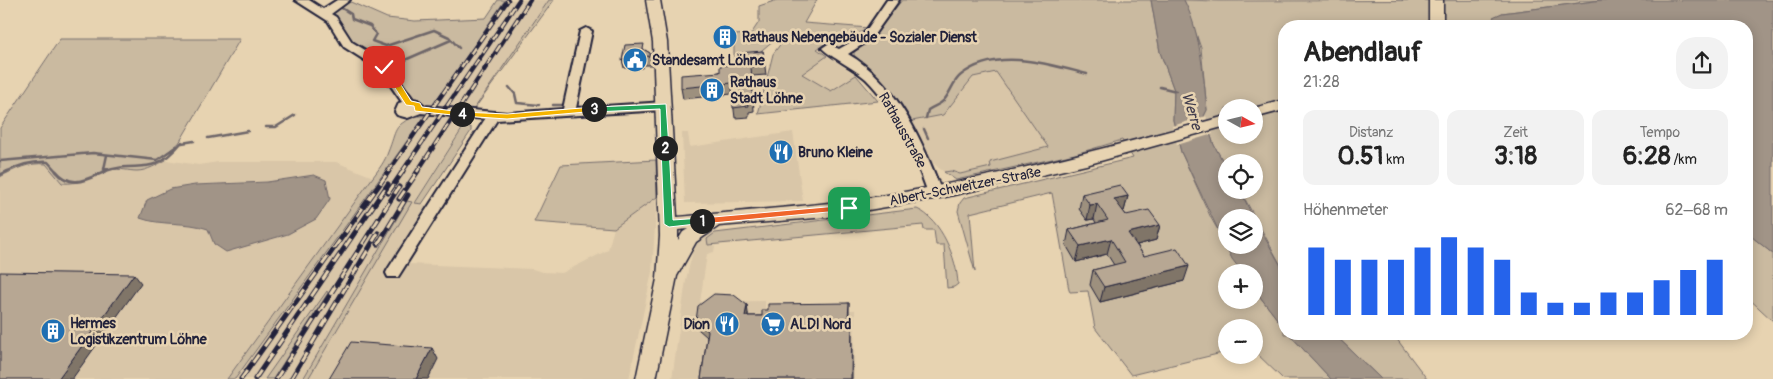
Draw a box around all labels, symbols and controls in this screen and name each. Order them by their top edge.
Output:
building icon: Rathaus Nebengebäude - Sozialer Dienst [712,24,738,50]
place label: Rathaus Nebengebäude - Sozialer Dienst [742,29,977,46]
text: Abendlauf [1303,35,1422,70]
button: share [1676,37,1728,89]
pin [363,46,405,88]
public building icon: Standesamt Löhne [622,47,648,73]
place label: Standesamt Löhne [652,52,766,69]
icon: check [370,53,398,81]
text: 21:28 [1303,72,1339,92]
place label: Rathaus Stadt Löhne [730,74,804,107]
building icon: Rathaus Stadt Löhne [699,77,725,103]
street label: Rathausstraße [875,89,930,171]
water label: Werre [1177,90,1207,134]
pin: 3 [582,96,606,122]
north arrow [1218,99,1262,144]
map controls [1218,99,1263,364]
text: 3 [591,101,598,118]
pin: 4 [450,102,474,126]
text: 4 [458,106,467,123]
text: Distanz [1349,124,1393,141]
text: Zeit [1503,124,1528,141]
text: Tempo [1640,124,1680,141]
pin: 2 [652,136,678,160]
restaurant icon: Bruno Kleine [768,139,794,165]
text: 2 [662,140,669,157]
text: 0.51 [1338,141,1383,172]
text: 3:18 [1494,141,1537,172]
text: 6:28 [1623,141,1671,172]
place label: Bruno Kleine [798,144,874,161]
text: km [1383,151,1405,168]
text: /km [1671,151,1697,168]
button: locate [1218,154,1263,199]
street label: Albert-Schweitzer-Straße [888,163,1042,210]
pin [828,187,870,229]
icon: arrive [835,194,863,222]
text: Höhenmeter [1303,200,1388,220]
text: 62–68 m [1665,200,1728,220]
pin: 1 [690,208,714,234]
button: layers [1218,209,1263,254]
text: 1 [700,213,705,230]
button: + [1218,264,1263,309]
restaurant icon: Dion [714,311,740,337]
supermarket icon: ALDI Nord [760,311,786,337]
place label: Hermes Logistikzentrum Löhne [70,315,208,348]
place label: Dion [683,316,710,333]
place label: ALDI Nord [790,316,851,333]
building icon: Hermes Logistikzentrum Löhne [40,318,66,344]
button: − [1218,319,1263,364]

